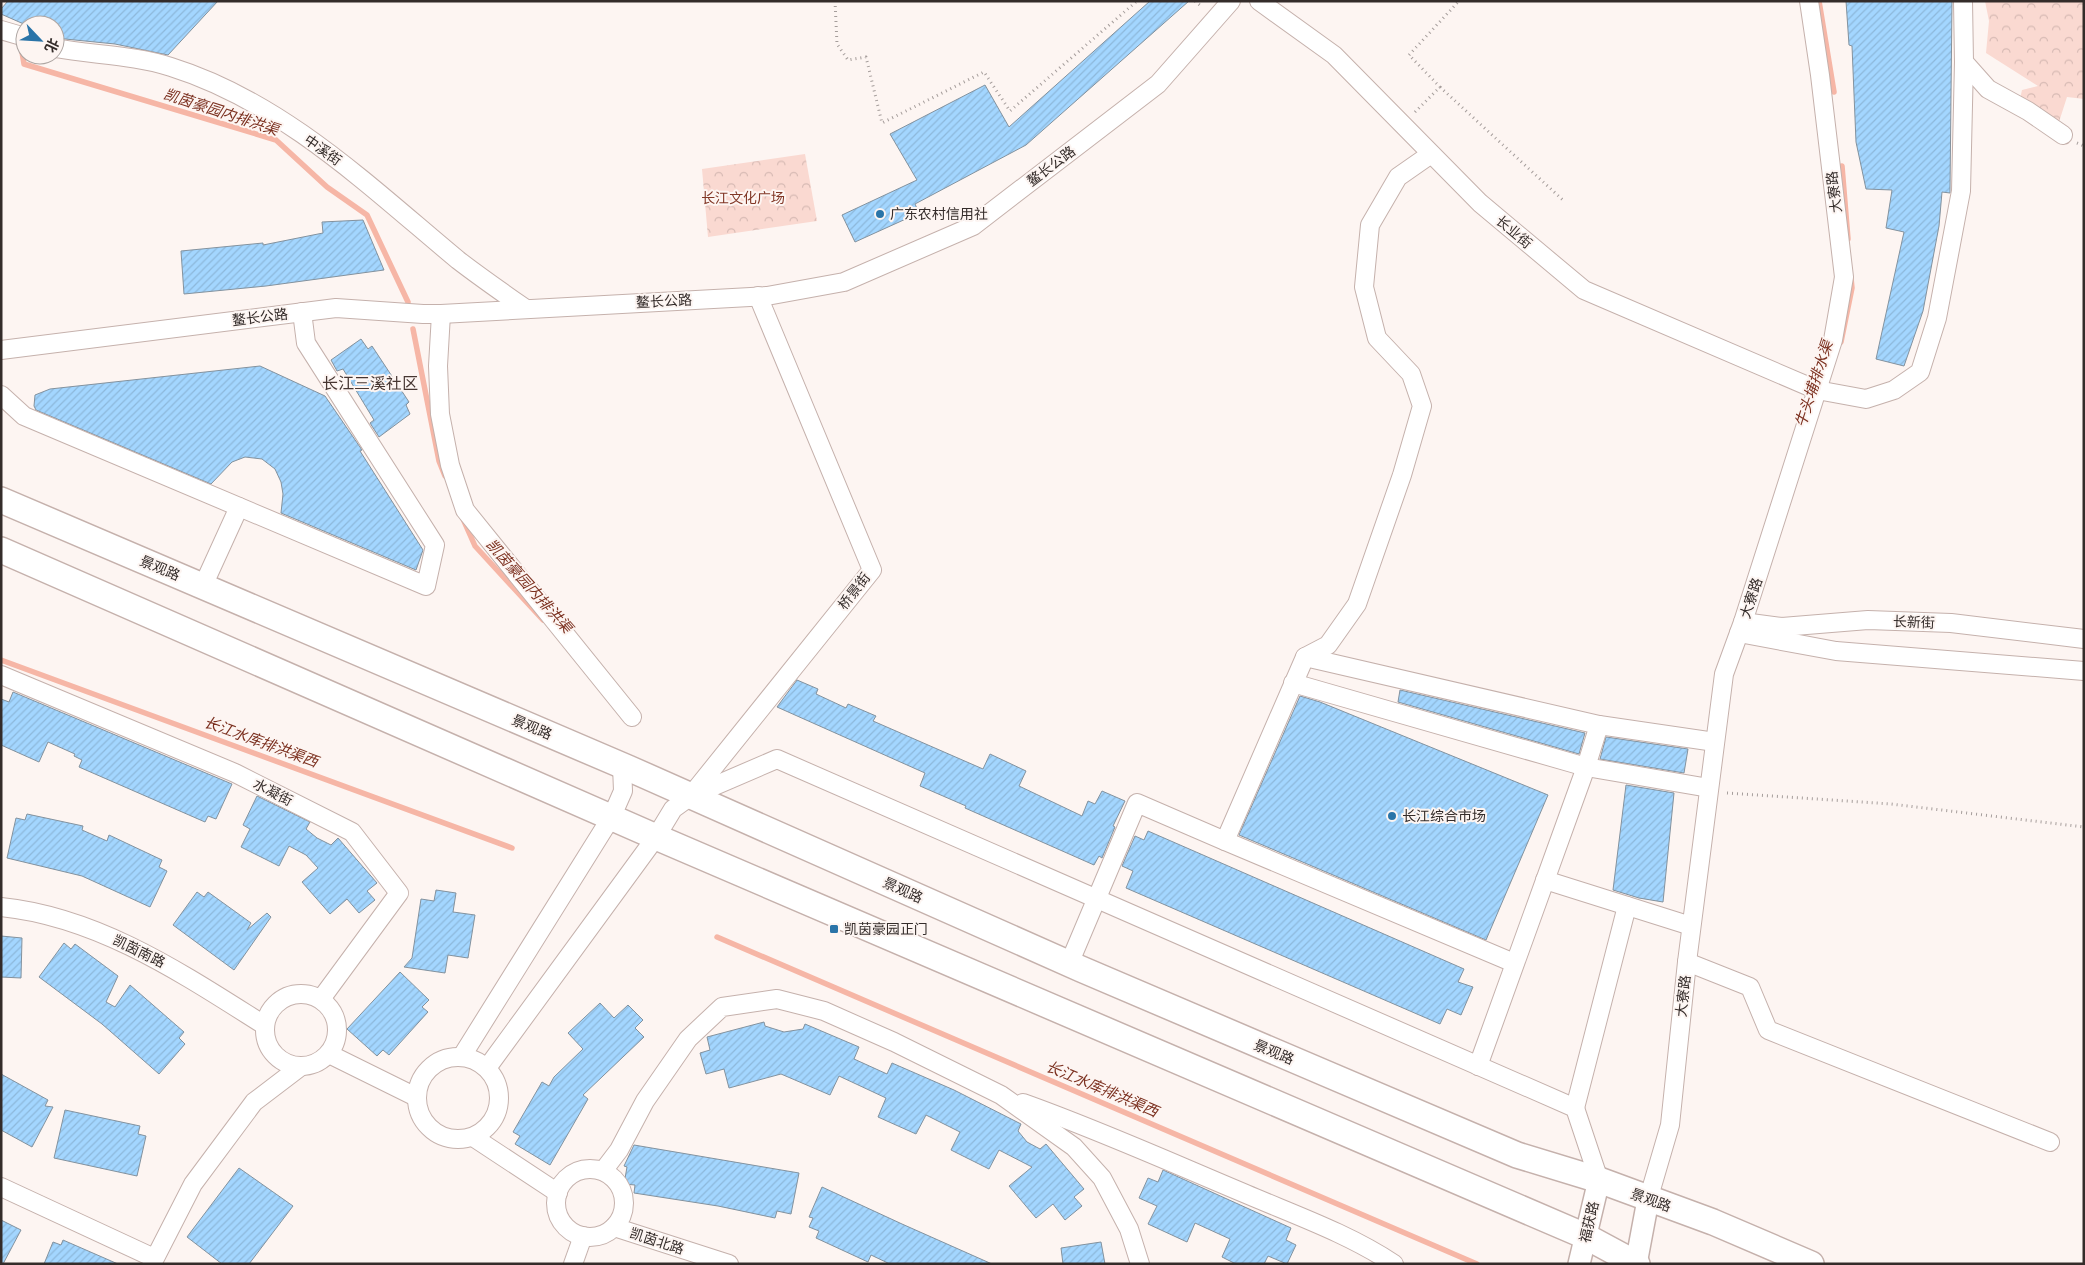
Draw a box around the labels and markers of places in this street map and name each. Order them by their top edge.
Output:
place label: 广东农村信用社 [890,205,988,223]
marker: 广东农村信用社 [874,208,886,220]
place label: 长江综合市场 [1402,807,1486,825]
marker: 长江综合市场 [1386,810,1398,822]
place label: 凯茵豪园正门 [844,920,928,938]
marker: 凯茵豪园正门 [828,923,840,935]

